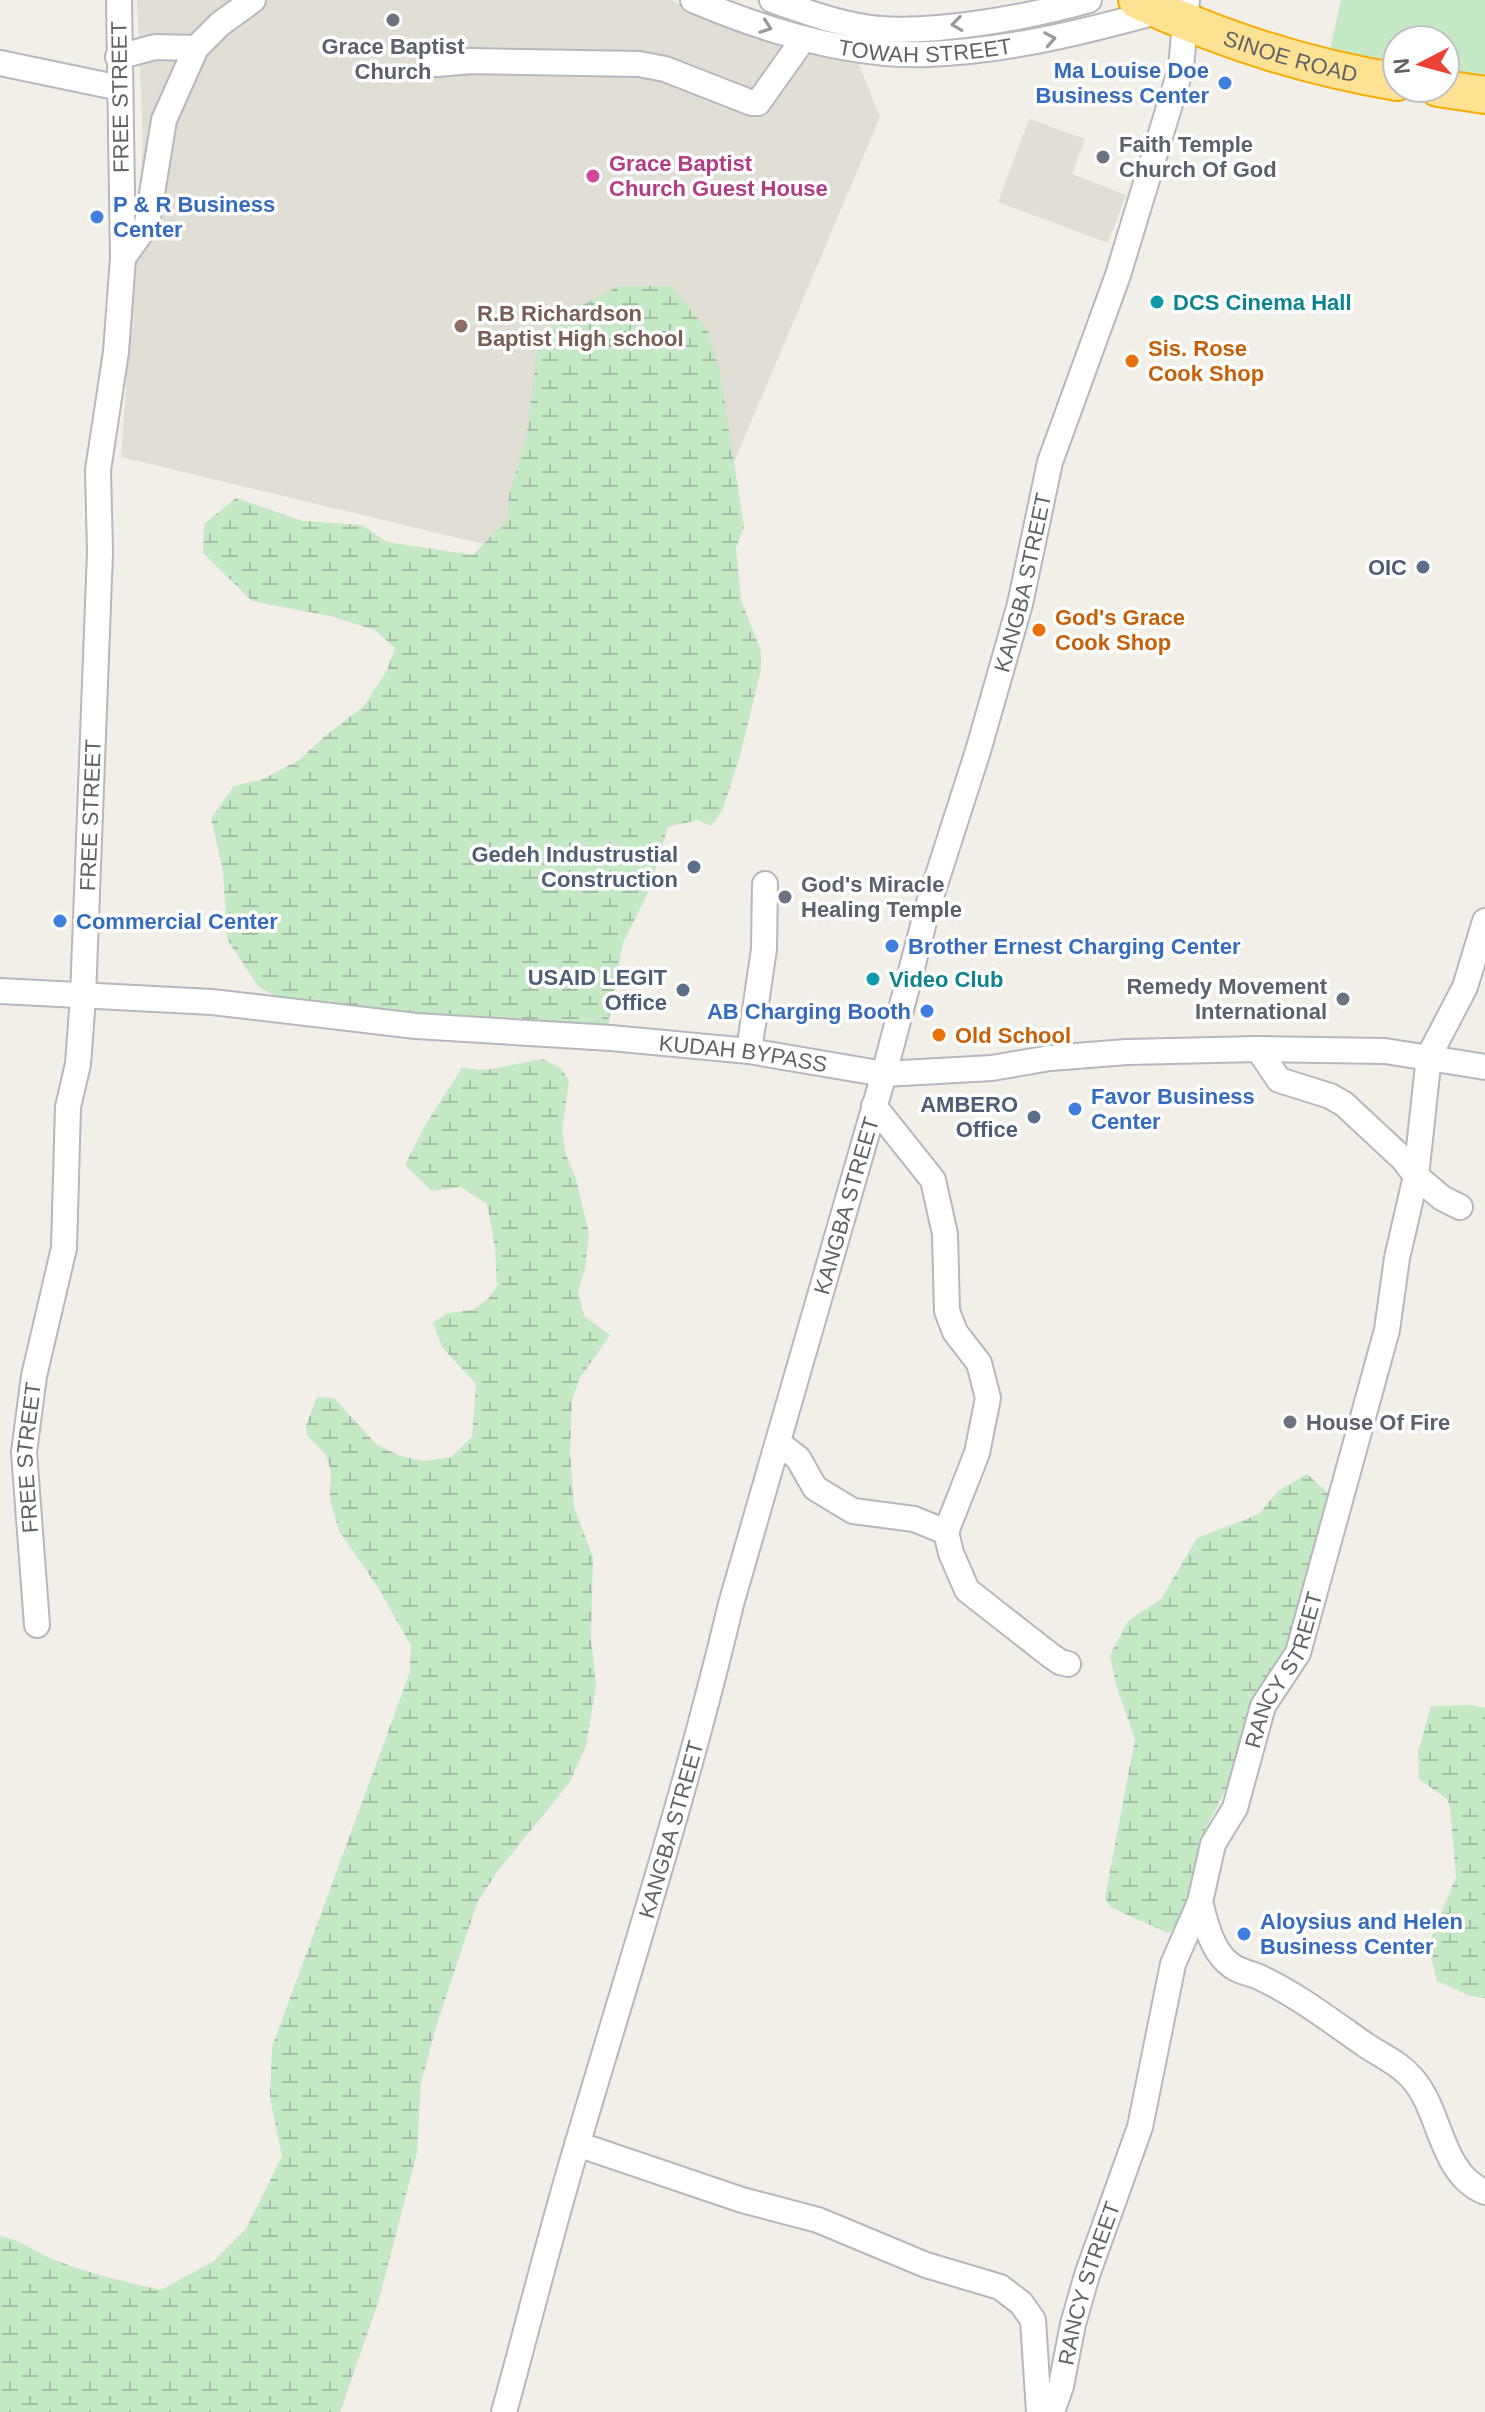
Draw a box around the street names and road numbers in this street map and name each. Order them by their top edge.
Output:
street label: FREE STREET [106,21,134,173]
street label: SINOE ROAD [1220,25,1360,87]
street label: TOWAH STREET [837,33,1013,67]
street label: KANGBA STREET [989,491,1056,675]
street label: FREE STREET [75,739,105,891]
street label: KUDAH BYPASS [658,1030,829,1077]
street label: KANGBA STREET [809,1114,883,1297]
street label: FREE STREET [11,1381,46,1534]
street label: RANCY STREET [1240,1589,1327,1751]
street label: KANGBA STREET [633,1738,708,1921]
street label: RANCY STREET [1053,2198,1125,2367]

